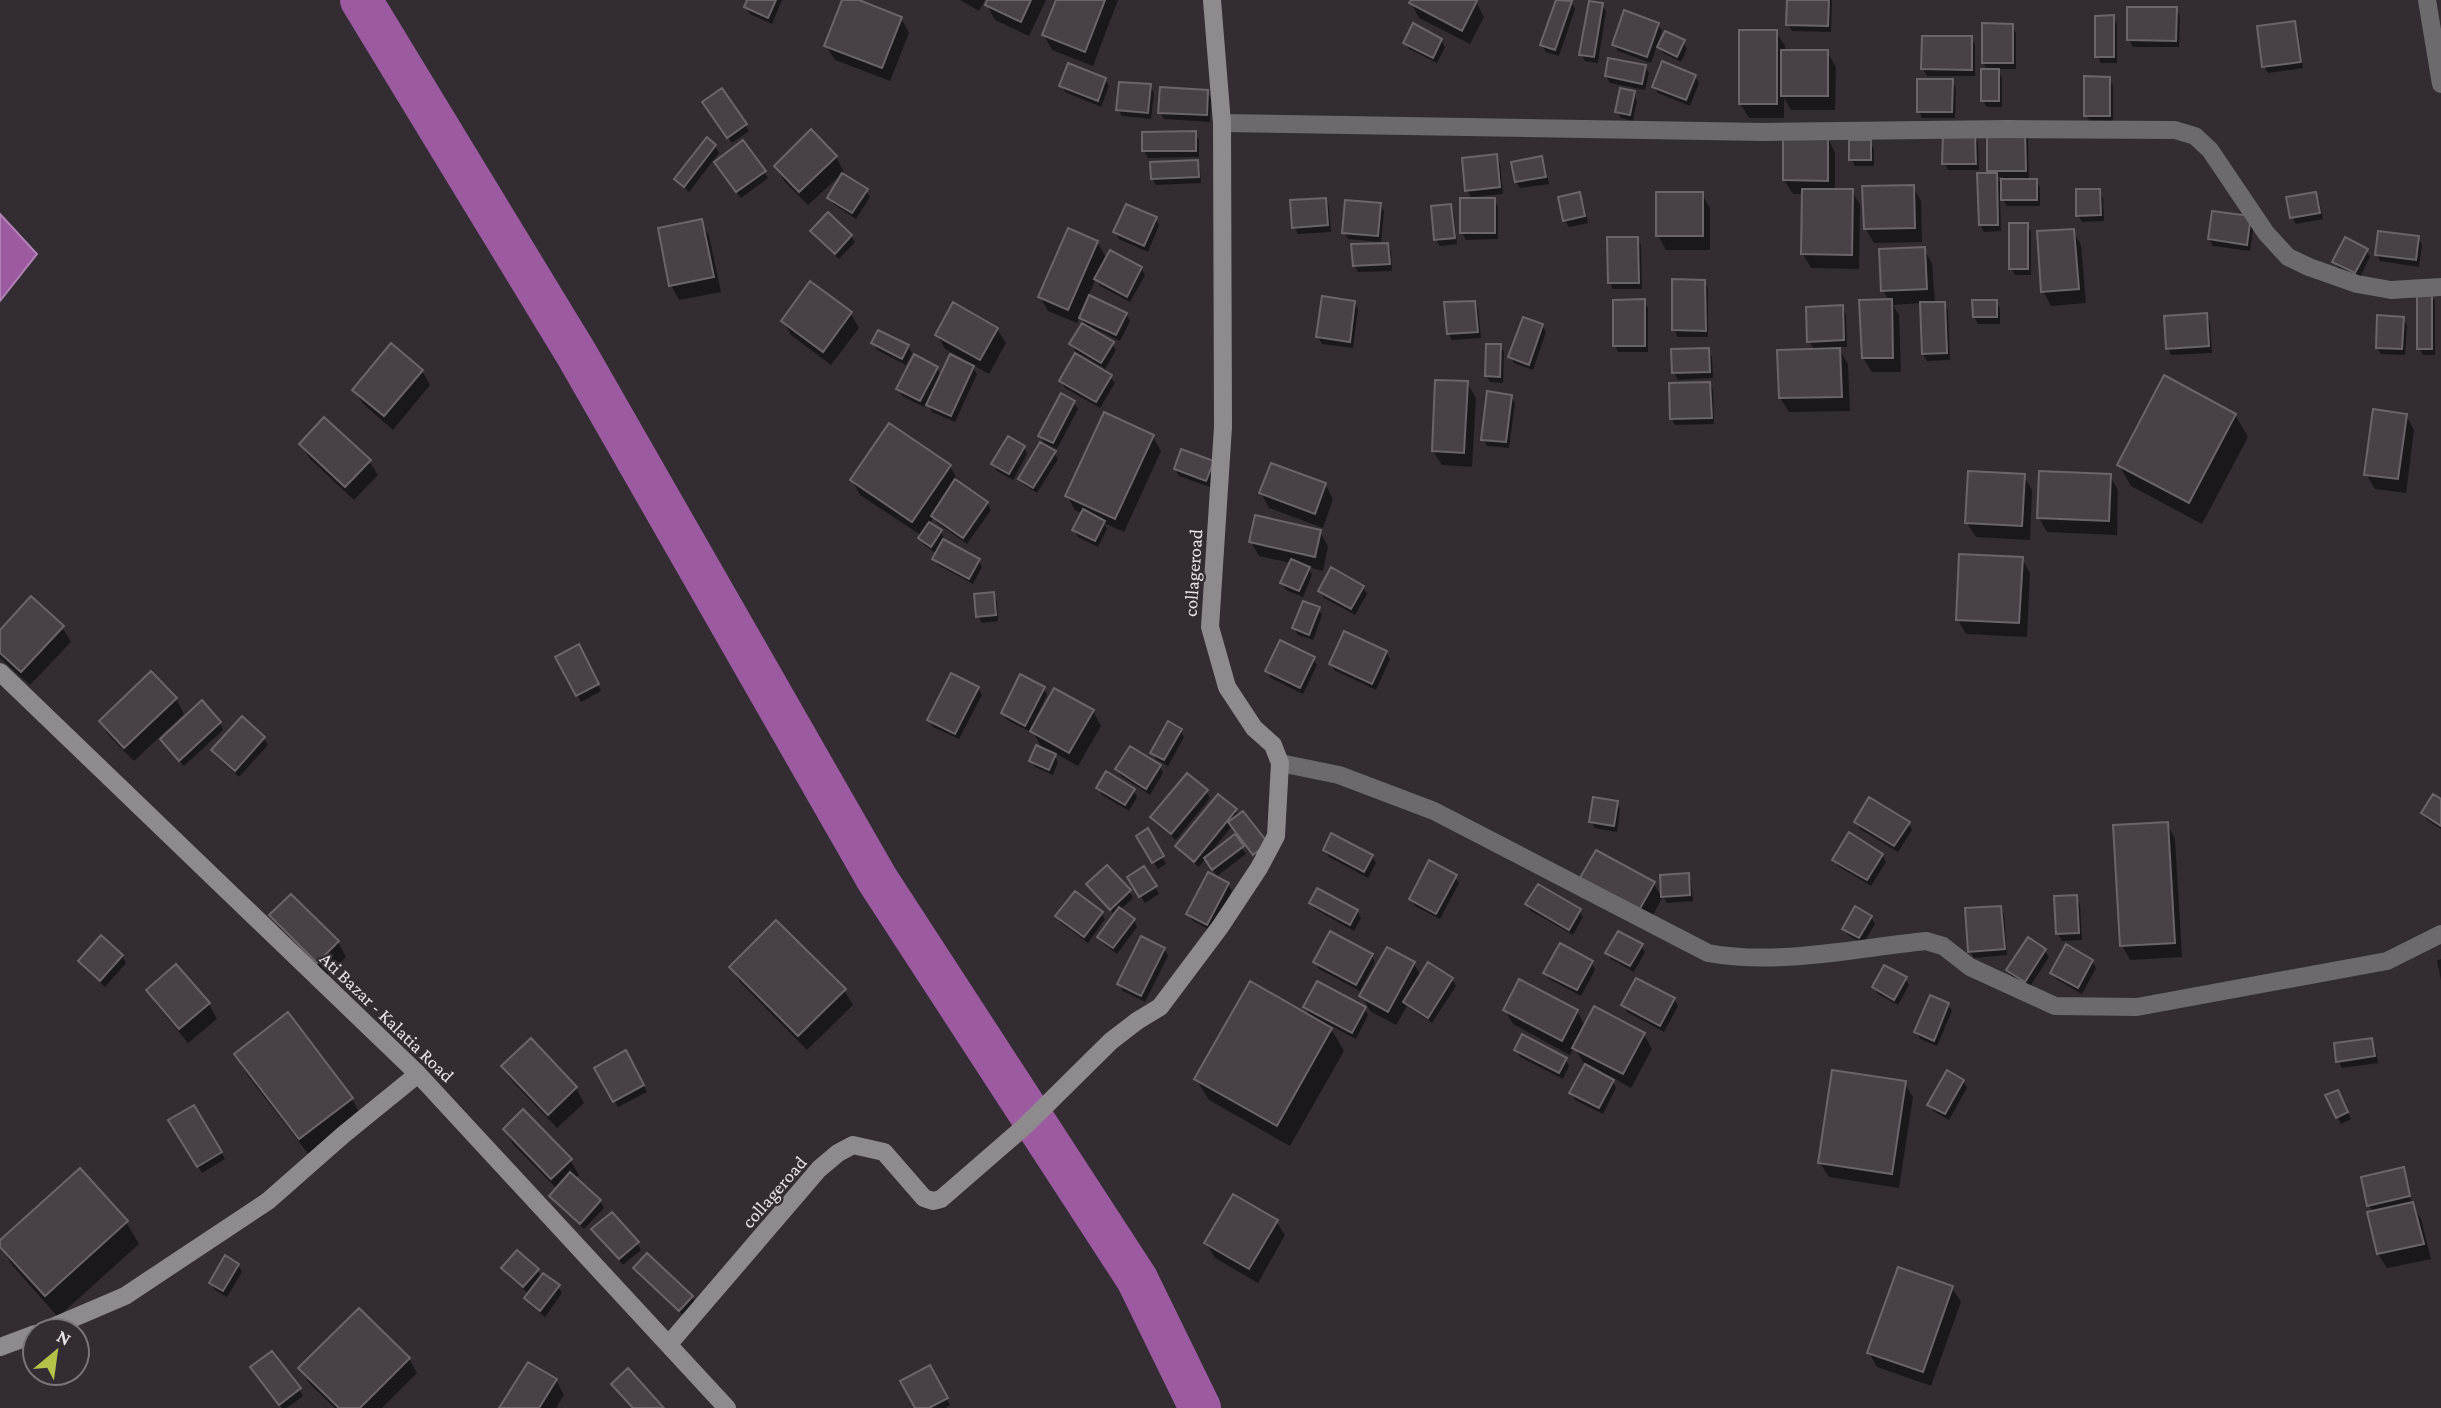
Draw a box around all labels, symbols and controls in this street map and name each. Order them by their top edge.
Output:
street label: collageroad [1179,528,1207,618]
street label: Ati Bazar - Kalatia Road [316,948,458,1086]
street label: collageroad [737,1152,811,1232]
north arrow [21,1317,91,1387]
text: N [53,1325,75,1350]

